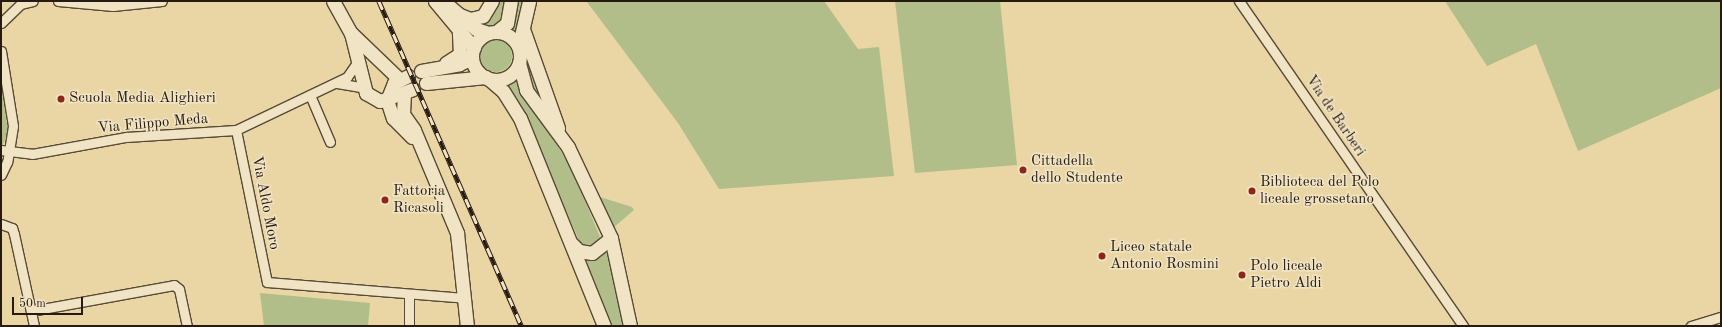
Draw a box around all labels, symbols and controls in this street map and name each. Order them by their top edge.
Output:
street label: Via de Barberi [1301,72,1369,160]
place label: Scuola Media Alighieri [69,90,216,108]
marker: Scuola Media Alighieri [56,94,66,104]
street label: Via Filippo Meda [97,110,209,138]
place label: Cittadella dello Studente [1031,152,1123,187]
street label: Via Aldo Moro [247,155,283,251]
marker: Cittadella dello Studente [1018,165,1028,175]
place label: Biblioteca del Polo liceale grossetano [1260,173,1379,208]
place label: Fattoria Ricasoli [393,182,445,217]
marker: Biblioteca del Polo liceale grossetano [1247,186,1257,196]
marker: Fattoria Ricasoli [380,195,390,205]
place label: Liceo statale Antonio Rosmini [1110,238,1219,273]
marker: Liceo statale Antonio Rosmini [1097,251,1107,261]
place label: Polo liceale Pietro Aldi [1250,257,1322,292]
marker: Polo liceale Pietro Aldi [1237,270,1247,280]
scale bar [14,289,85,315]
text: 50 m [19,298,46,310]

